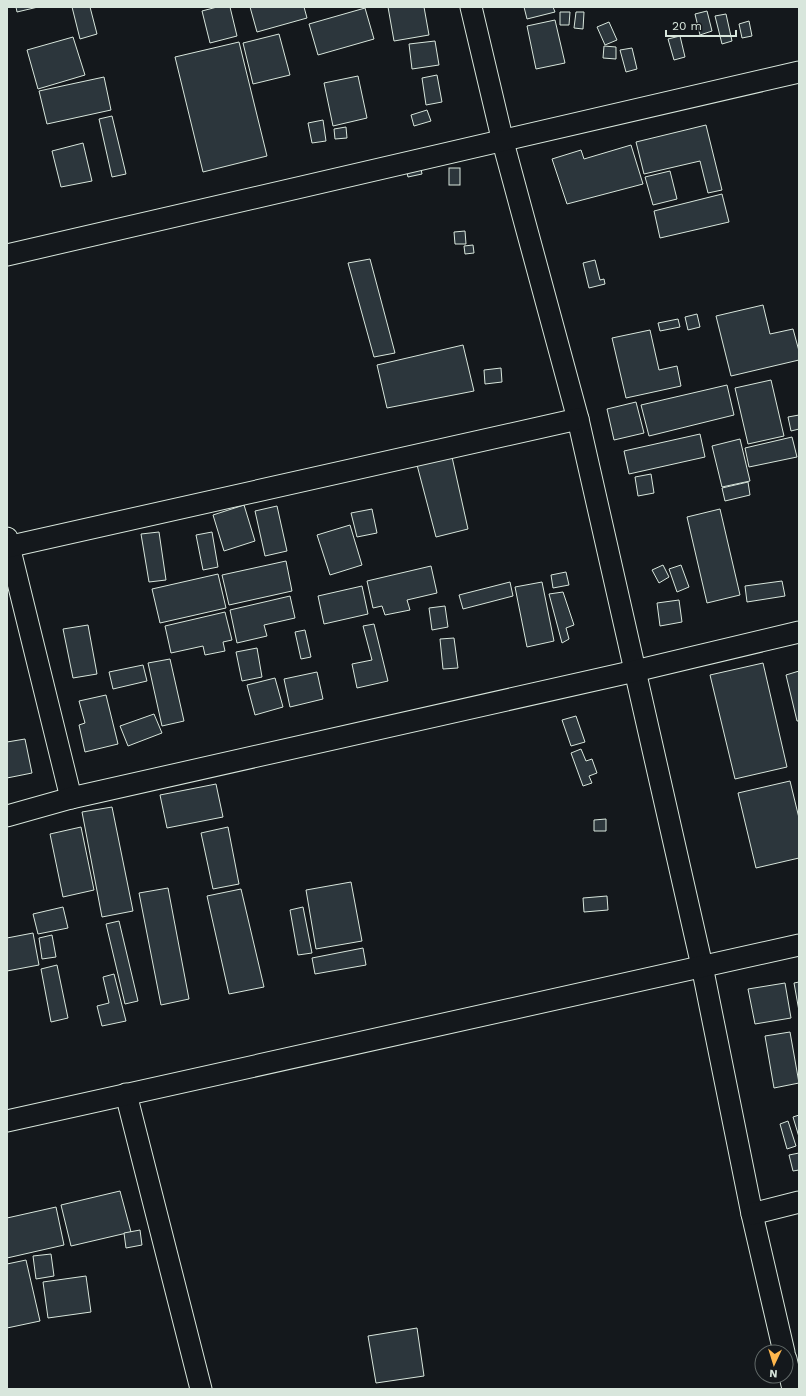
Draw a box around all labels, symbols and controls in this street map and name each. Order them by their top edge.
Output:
scale bar [666,12,736,38]
text: 20 m [672,19,702,33]
north arrow [754,1344,794,1384]
text: N [769,1367,778,1380]

